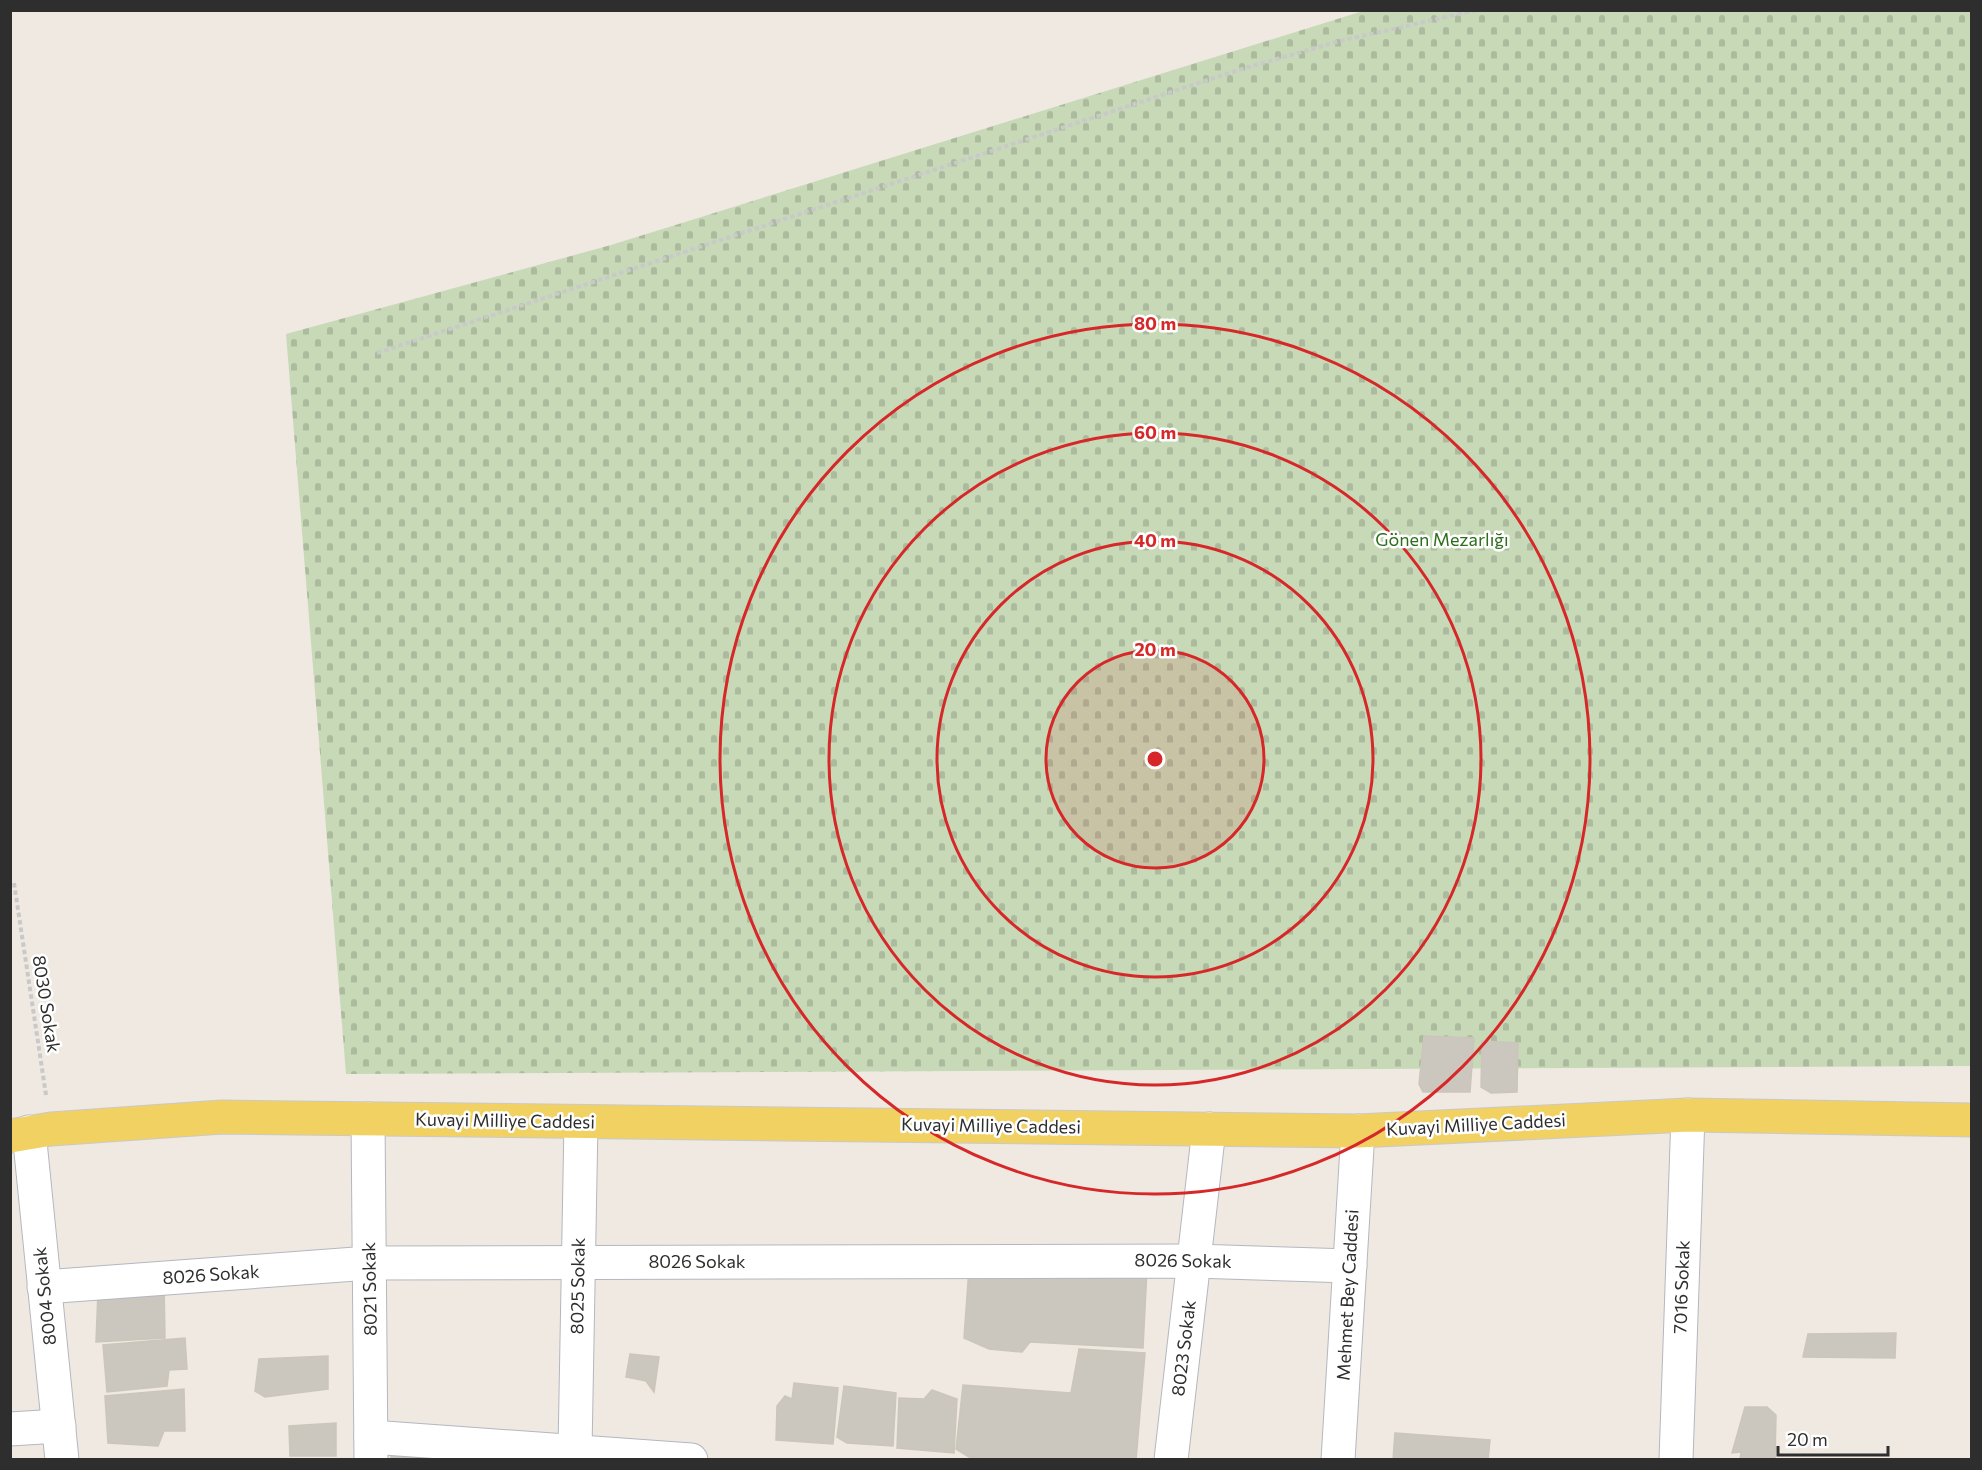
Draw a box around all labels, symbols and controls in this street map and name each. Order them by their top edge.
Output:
text: 80 m [1134,312,1176,334]
text: 60 m [1134,421,1176,443]
park label: Gönen Mezarlığı [1375,528,1509,550]
text: 40 m [1134,529,1176,551]
text: 20 m [1134,638,1176,660]
centre of rings [1145,749,1165,769]
street label: 8030 Sokak [28,954,66,1054]
street label: Kuvayi Milliye Caddesi [415,1107,595,1133]
street label: Kuvayi Milliye Caddesi [1386,1108,1566,1140]
street label: Kuvayi Milliye Caddesi [901,1112,1081,1138]
street label: Mehmet Bey Caddesi [1332,1209,1362,1381]
street label: 8025 Sokak [565,1237,589,1334]
street label: 7016 Sokak [1668,1240,1694,1334]
street label: 8021 Sokak [357,1242,381,1336]
street label: 8004 Sokak [28,1246,60,1346]
street label: 8026 Sokak [1134,1248,1232,1272]
street label: 8026 Sokak [648,1250,746,1272]
street label: 8026 Sokak [162,1260,260,1288]
street label: 8023 Sokak [1166,1298,1200,1397]
scale bar [1778,1419,1888,1457]
text: 20 m [1787,1428,1828,1450]

